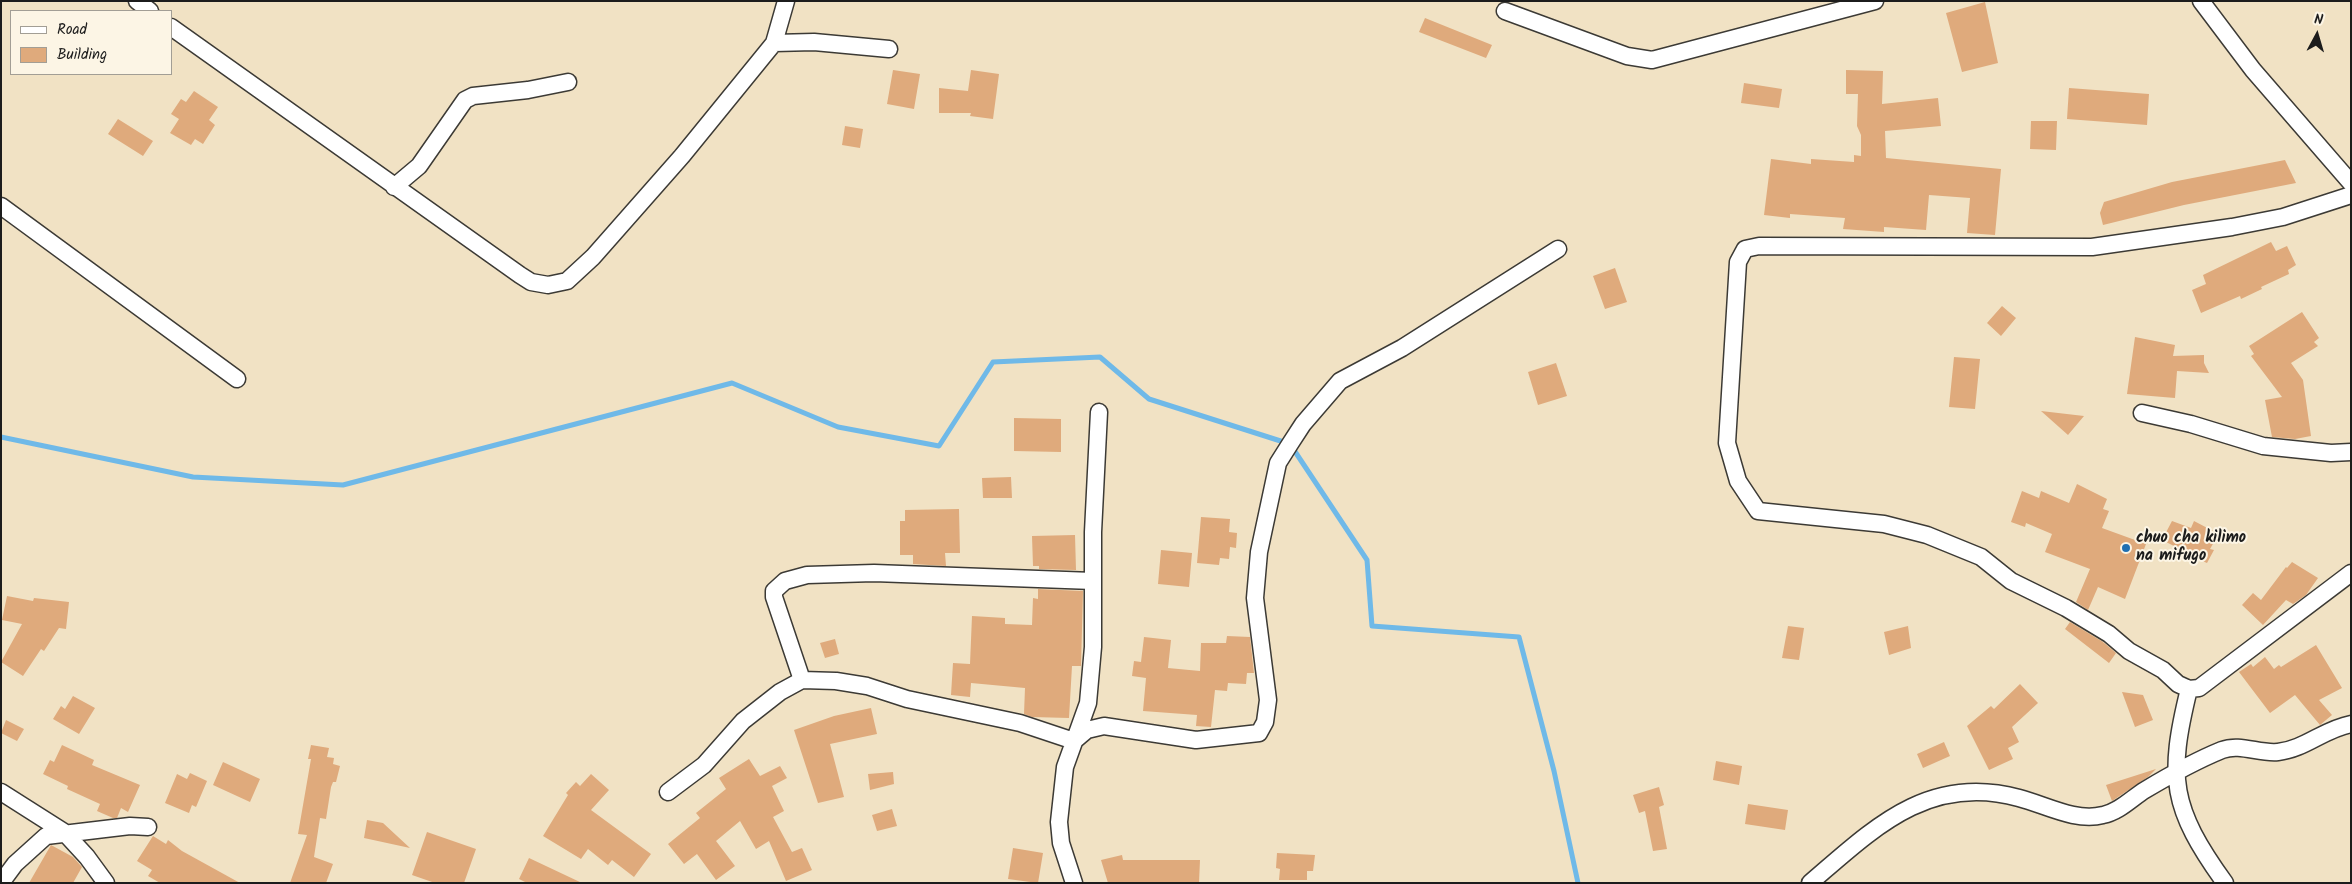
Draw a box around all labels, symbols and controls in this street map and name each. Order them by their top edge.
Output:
text: N [2313,9,2324,31]
legend [10,10,172,75]
north arrow [2292,10,2342,60]
text: Road [57,18,87,42]
text: Building [57,43,107,67]
place label: chuo cha kilimo na mifugo [2136,529,2246,567]
marker: chuo cha kilimo na mifugo [2120,542,2132,554]

